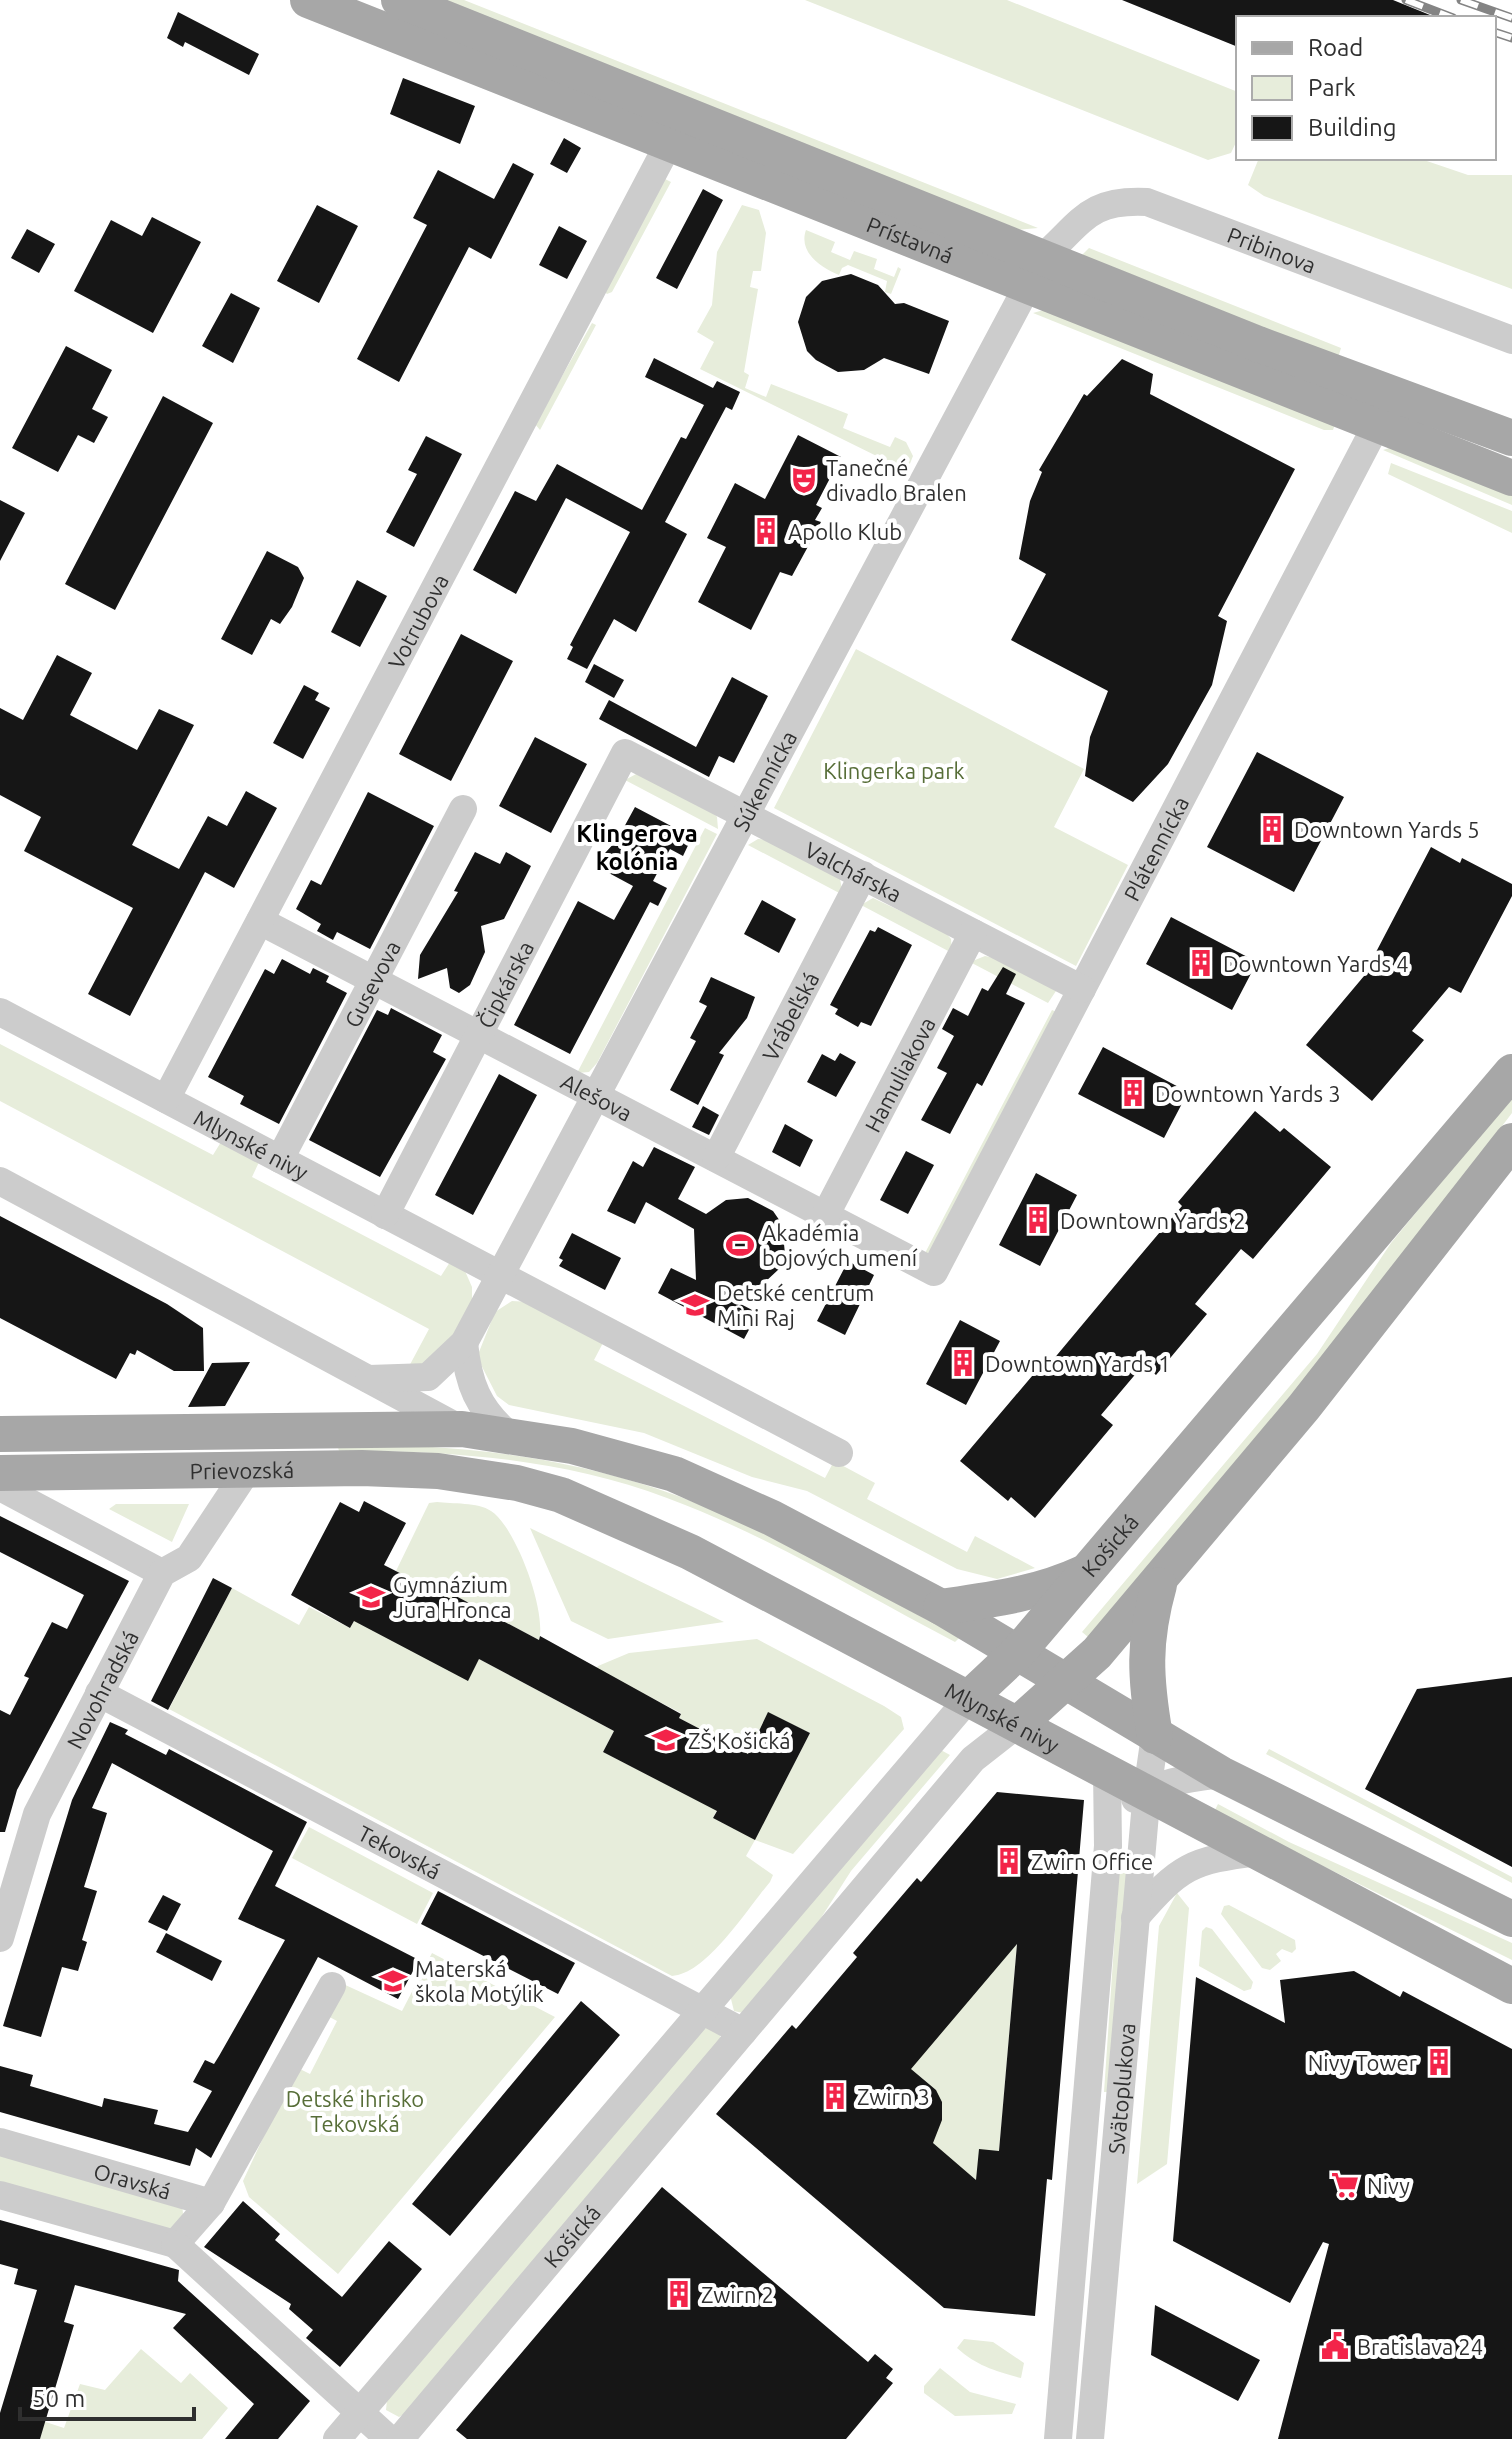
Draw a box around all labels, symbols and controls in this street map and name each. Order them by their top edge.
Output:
legend [1236,16,1496,160]
text: Road [1308,34,1363,61]
text: Park [1308,74,1356,101]
text: Building [1308,114,1396,141]
street label: Prístavná [863,211,957,268]
street label: Pribinova [1224,221,1320,277]
place label: Tanečné divadlo Bralen [826,455,967,505]
theatre icon: Tanečné divadlo Bralen [789,465,819,495]
building icon: Apollo Klub [751,516,781,546]
place label: Apollo Klub [788,519,902,544]
street label: Votrubova [382,570,453,673]
street label: Súkennícka [727,726,801,835]
park label: Klingerka park [823,758,965,783]
street label: Plátennícka [1118,792,1193,905]
building icon: Downtown Yards 5 [1257,814,1287,844]
place label: Downtown Yards 5 [1294,817,1480,842]
district label: Klingerova kolónia [576,820,698,875]
street label: Valchárska [801,836,906,906]
street label: Gusevova [339,936,405,1031]
street label: Čipkárska [472,937,538,1032]
building icon: Downtown Yards 4 [1186,948,1216,978]
place label: Downtown Yards 4 [1223,951,1409,976]
street label: Vrábeľská [756,967,823,1065]
street label: Hamuliakova [859,1013,939,1136]
street label: Alešova [557,1068,637,1125]
building icon: Downtown Yards 3 [1118,1078,1148,1108]
place label: Downtown Yards 3 [1155,1081,1341,1106]
street label: Mlynské nivy [190,1104,313,1185]
building icon: Downtown Yards 2 [1023,1205,1053,1235]
place label: Downtown Yards 2 [1060,1208,1246,1233]
place label: Akadémia bojových umení [762,1220,918,1270]
sports icon: Akadémia bojových umení [725,1230,755,1260]
place label: Detské centrum Mini Raj [717,1280,874,1330]
school or university icon: Detské centrum Mini Raj [680,1290,710,1320]
building icon: Downtown Yards 1 [948,1348,978,1378]
place label: Downtown Yards 1 [985,1351,1171,1376]
street label: Prievozská [190,1456,294,1483]
street label: Košická [1076,1509,1143,1581]
place label: Gymnázium Jura Hronca [393,1572,512,1622]
school or university icon: Gymnázium Jura Hronca [356,1582,386,1612]
street label: Novohradská [61,1626,143,1752]
street label: Mlynské nivy [941,1677,1064,1757]
school or university icon: ZŠ Košická [651,1725,681,1755]
place label: ZŠ Košická [688,1728,791,1753]
street label: Tekovská [354,1819,445,1883]
building icon: Zwirn Office [994,1846,1024,1876]
place label: Zwirn Office [1031,1849,1153,1874]
place label: Materská škola Motýlik [415,1956,544,2006]
school or university icon: Materská škola Motýlik [378,1966,408,1996]
street label: Svätoplukova [1103,2022,1139,2155]
building icon: Nivy Tower [1424,2047,1454,2077]
place label: Nivy Tower [1308,2050,1418,2075]
building icon: Zwirn 3 [820,2081,850,2111]
place label: Zwirn 3 [857,2084,930,2109]
park label: Detské ihrisko Tekovská [286,2086,424,2136]
street label: Oravská [91,2157,174,2203]
supermarket icon: Nivy [1330,2170,1360,2200]
place label: Nivy [1367,2173,1410,2198]
street label: Košická [538,2199,605,2272]
building icon: Zwirn 2 [664,2279,694,2309]
place label: Zwirn 2 [701,2282,774,2307]
public building icon: Bratislava 24 [1320,2331,1350,2361]
place label: Bratislava 24 [1357,2334,1483,2359]
scale bar [20,2371,194,2421]
text: 50 m [32,2385,85,2412]

